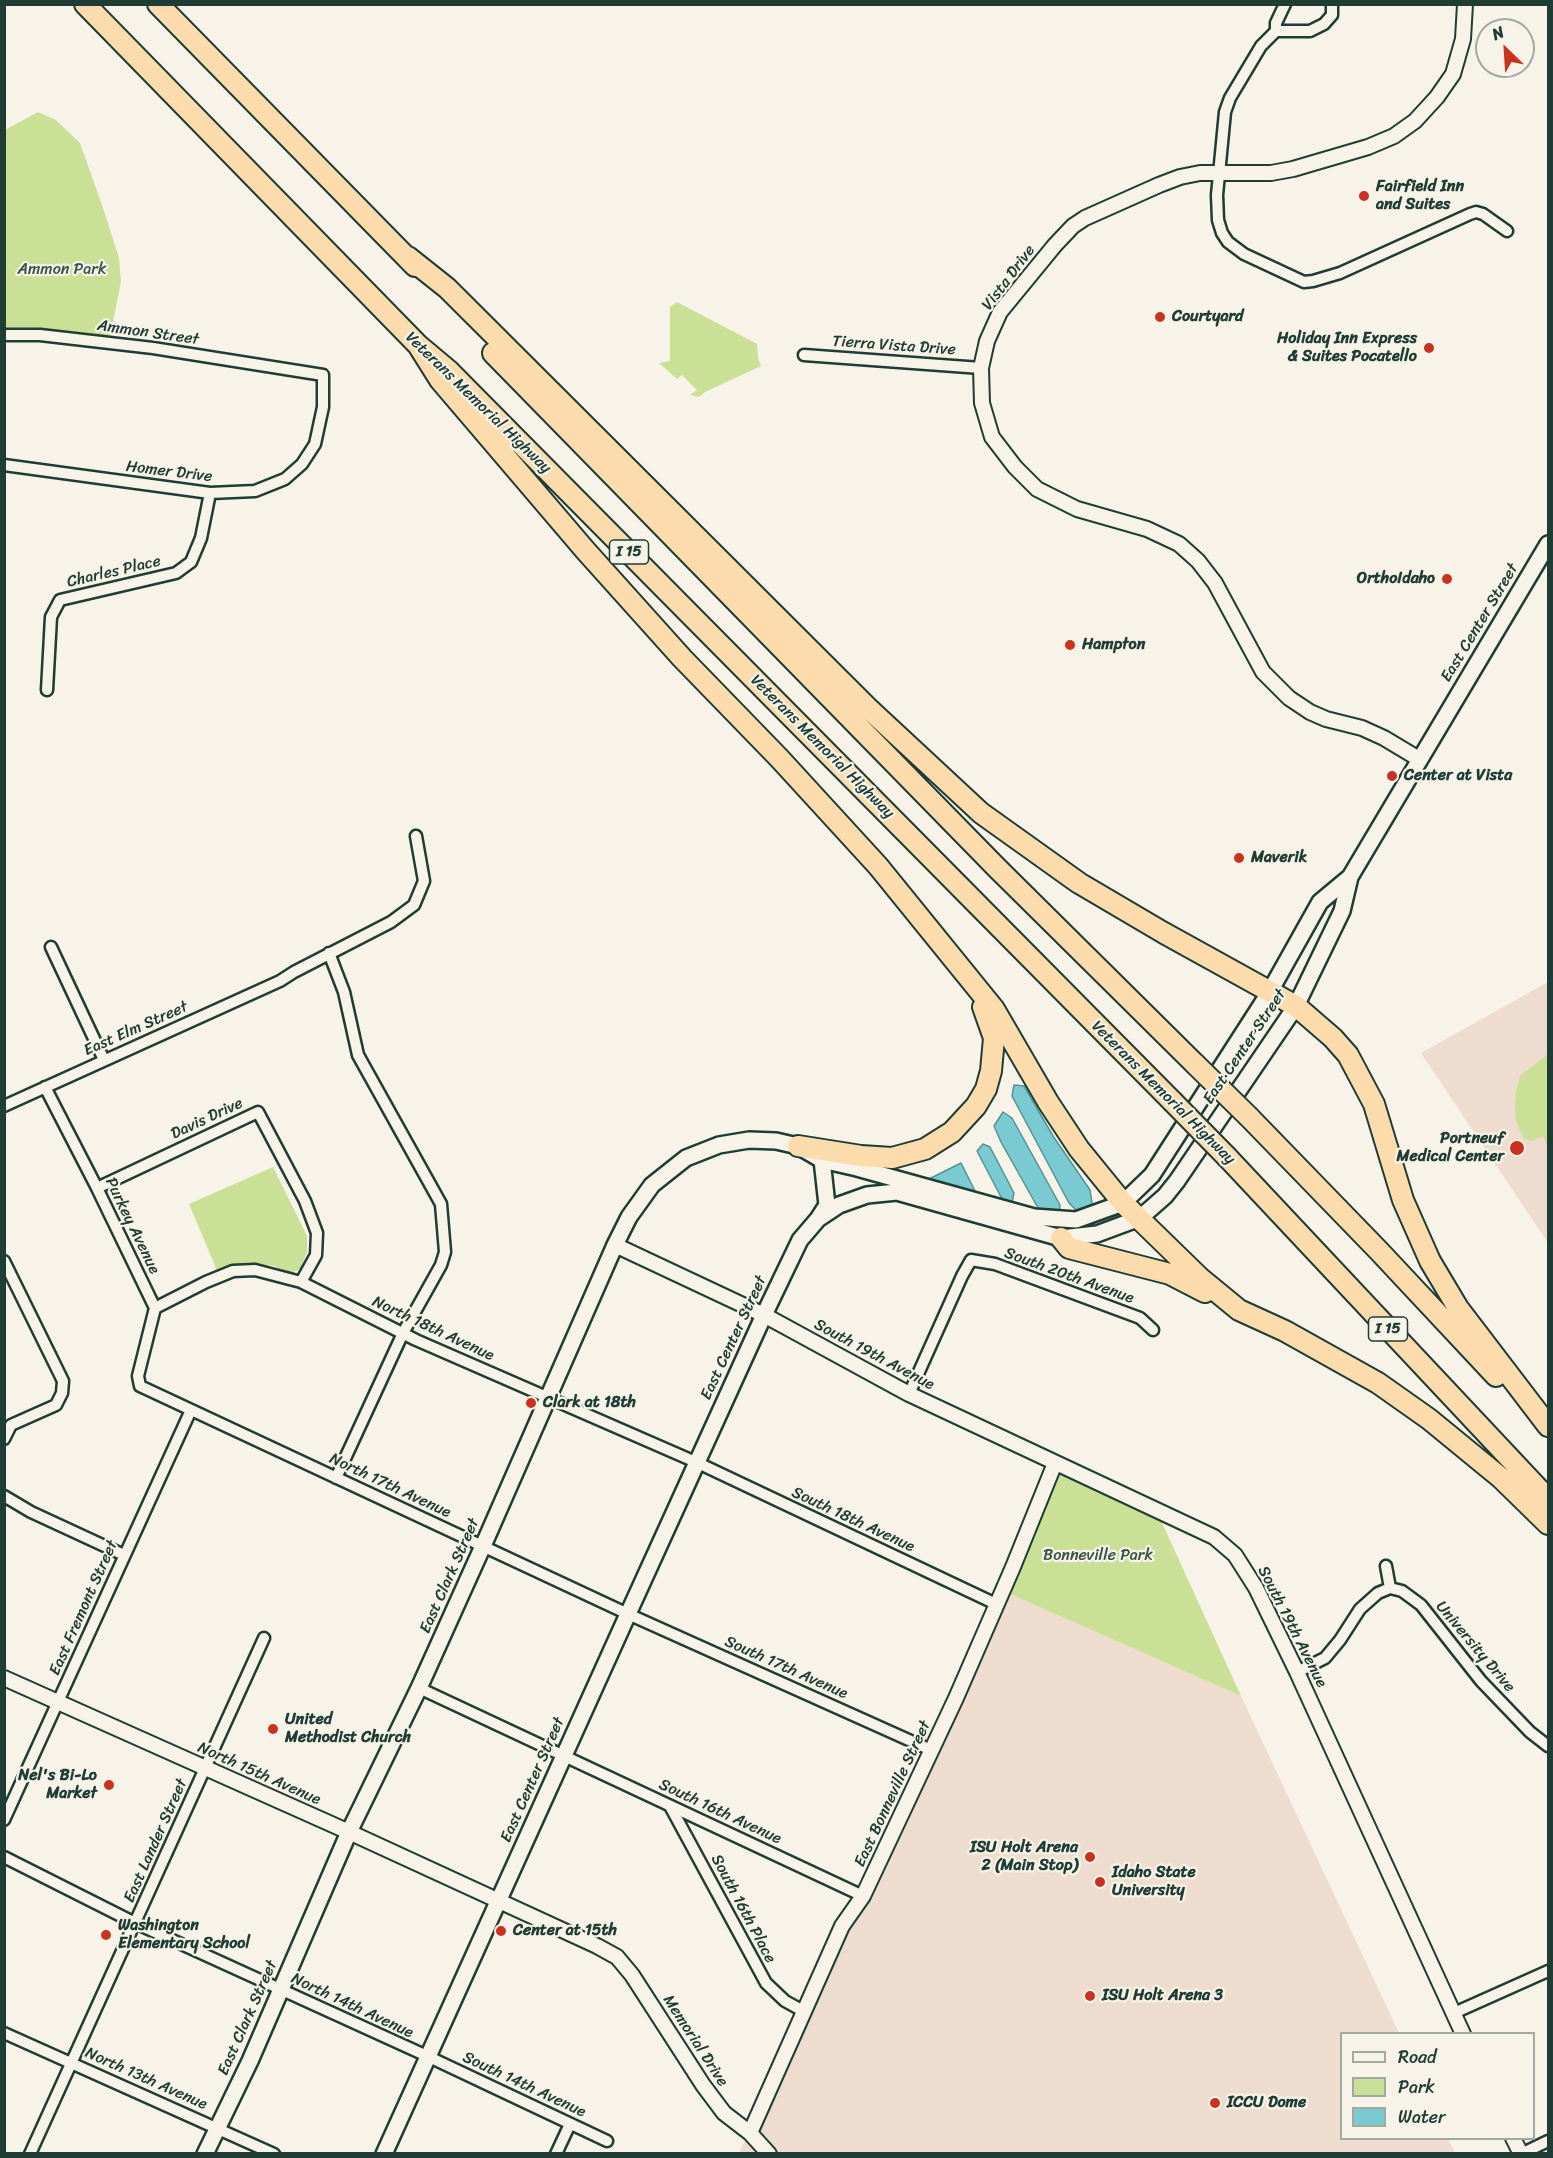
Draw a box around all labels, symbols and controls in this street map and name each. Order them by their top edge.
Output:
north arrow [1475,18,1535,78]
text: N [1487,18,1509,49]
place label: Fairfield Inn and Suites [1376,177,1464,215]
marker: Fairfield Inn and Suites [1357,189,1371,203]
street label: Vista Drive [978,242,1040,314]
park label: Ammon Park [18,260,106,280]
place label: Courtyard [1172,307,1243,327]
marker: Courtyard [1153,310,1167,324]
street label: Ammon Street [96,316,200,350]
street label: Veterans Memorial Highway [401,328,555,478]
place label: Holiday Inn Express & Suites Pocatello [1277,329,1417,367]
street label: Tierra Vista Drive [832,332,956,360]
marker: Holiday Inn Express & Suites Pocatello [1422,341,1436,355]
street label: Homer Drive [125,457,213,487]
road number: I 15 [610,540,648,564]
street label: Charles Place [65,552,163,592]
street label: East Center Street [1437,560,1523,686]
place label: OrthoIdaho [1357,569,1435,589]
marker: OrthoIdaho [1440,572,1454,586]
place label: Hampton [1082,635,1145,655]
marker: Hampton [1063,638,1077,652]
street label: Veterans Memorial Highway [746,671,898,823]
place label: Center at Vista [1404,766,1512,786]
marker: Center at Vista [1385,769,1399,783]
place label: Maverik [1251,848,1307,868]
marker: Maverik [1232,851,1246,865]
street label: East Center Street [1199,986,1291,1108]
street label: East Elm Street [81,997,191,1061]
street label: Veterans Memorial Highway [1087,1017,1239,1169]
street label: Davis Drive [168,1094,246,1144]
place label: Portneuf Medical Center [1397,1129,1504,1167]
marker: Portneuf Medical Center [1508,1139,1526,1157]
street label: Purkey Avenue [100,1175,164,1277]
street label: South 20th Avenue [1002,1244,1136,1308]
street label: East Center Street [697,1273,771,1403]
street label: North 18th Avenue [369,1292,497,1366]
street label: South 19th Avenue [811,1315,937,1395]
road number: I 15 [1368,1317,1408,1341]
place label: Clark at 18th [543,1393,636,1413]
marker: Clark at 18th [524,1396,538,1410]
street label: North 17th Avenue [326,1449,454,1523]
street label: South 18th Avenue [788,1483,918,1557]
street label: East Clark Street [416,1516,484,1636]
street label: East Fremont Street [46,1538,122,1678]
park label: Bonneville Park [1043,1546,1153,1566]
street label: South 19th Avenue [1253,1563,1331,1691]
street label: University Drive [1431,1597,1519,1697]
street label: South 17th Avenue [721,1632,851,1704]
place label: United Methodist Church [285,1710,411,1748]
street label: East Center Street [497,1715,569,1845]
street label: East Bonneville Street [851,1718,935,1870]
marker: United Methodist Church [266,1722,280,1736]
street label: North 15th Avenue [195,1738,323,1810]
place label: Nel's Bi-Lo Market [18,1766,97,1804]
street label: South 16th Avenue [656,1775,784,1849]
street label: East Lander Street [120,1776,192,1906]
marker: Nel's Bi-Lo Market [102,1778,116,1792]
place label: ISU Holt Arena 2 (Main Stop) [970,1838,1078,1876]
marker: ISU Holt Arena 2 (Main Stop) [1083,1850,1097,1864]
street label: South 16th Place [706,1851,780,1967]
place label: Idaho State University [1112,1863,1196,1901]
marker: Idaho State University [1093,1875,1107,1889]
place label: Washington Elementary School [118,1916,250,1954]
place label: Center at 15th [513,1921,617,1941]
marker: Center at 15th [494,1924,508,1938]
marker: Washington Elementary School [99,1928,113,1942]
street label: East Clark Street [214,1958,282,2078]
street label: North 14th Avenue [288,1969,416,2043]
place label: ISU Holt Arena 3 [1102,1986,1223,2006]
marker: ISU Holt Arena 3 [1083,1989,1097,2003]
street label: Memorial Drive [658,1991,732,2091]
legend [1340,2032,1535,2140]
text: Road [1398,2041,1437,2073]
street label: North 13th Avenue [82,2043,210,2115]
street label: South 14th Avenue [459,2048,589,2122]
text: Park [1398,2071,1435,2103]
place label: ICCU Dome [1227,2093,1306,2113]
marker: ICCU Dome [1208,2096,1222,2110]
text: Water [1398,2101,1445,2133]

